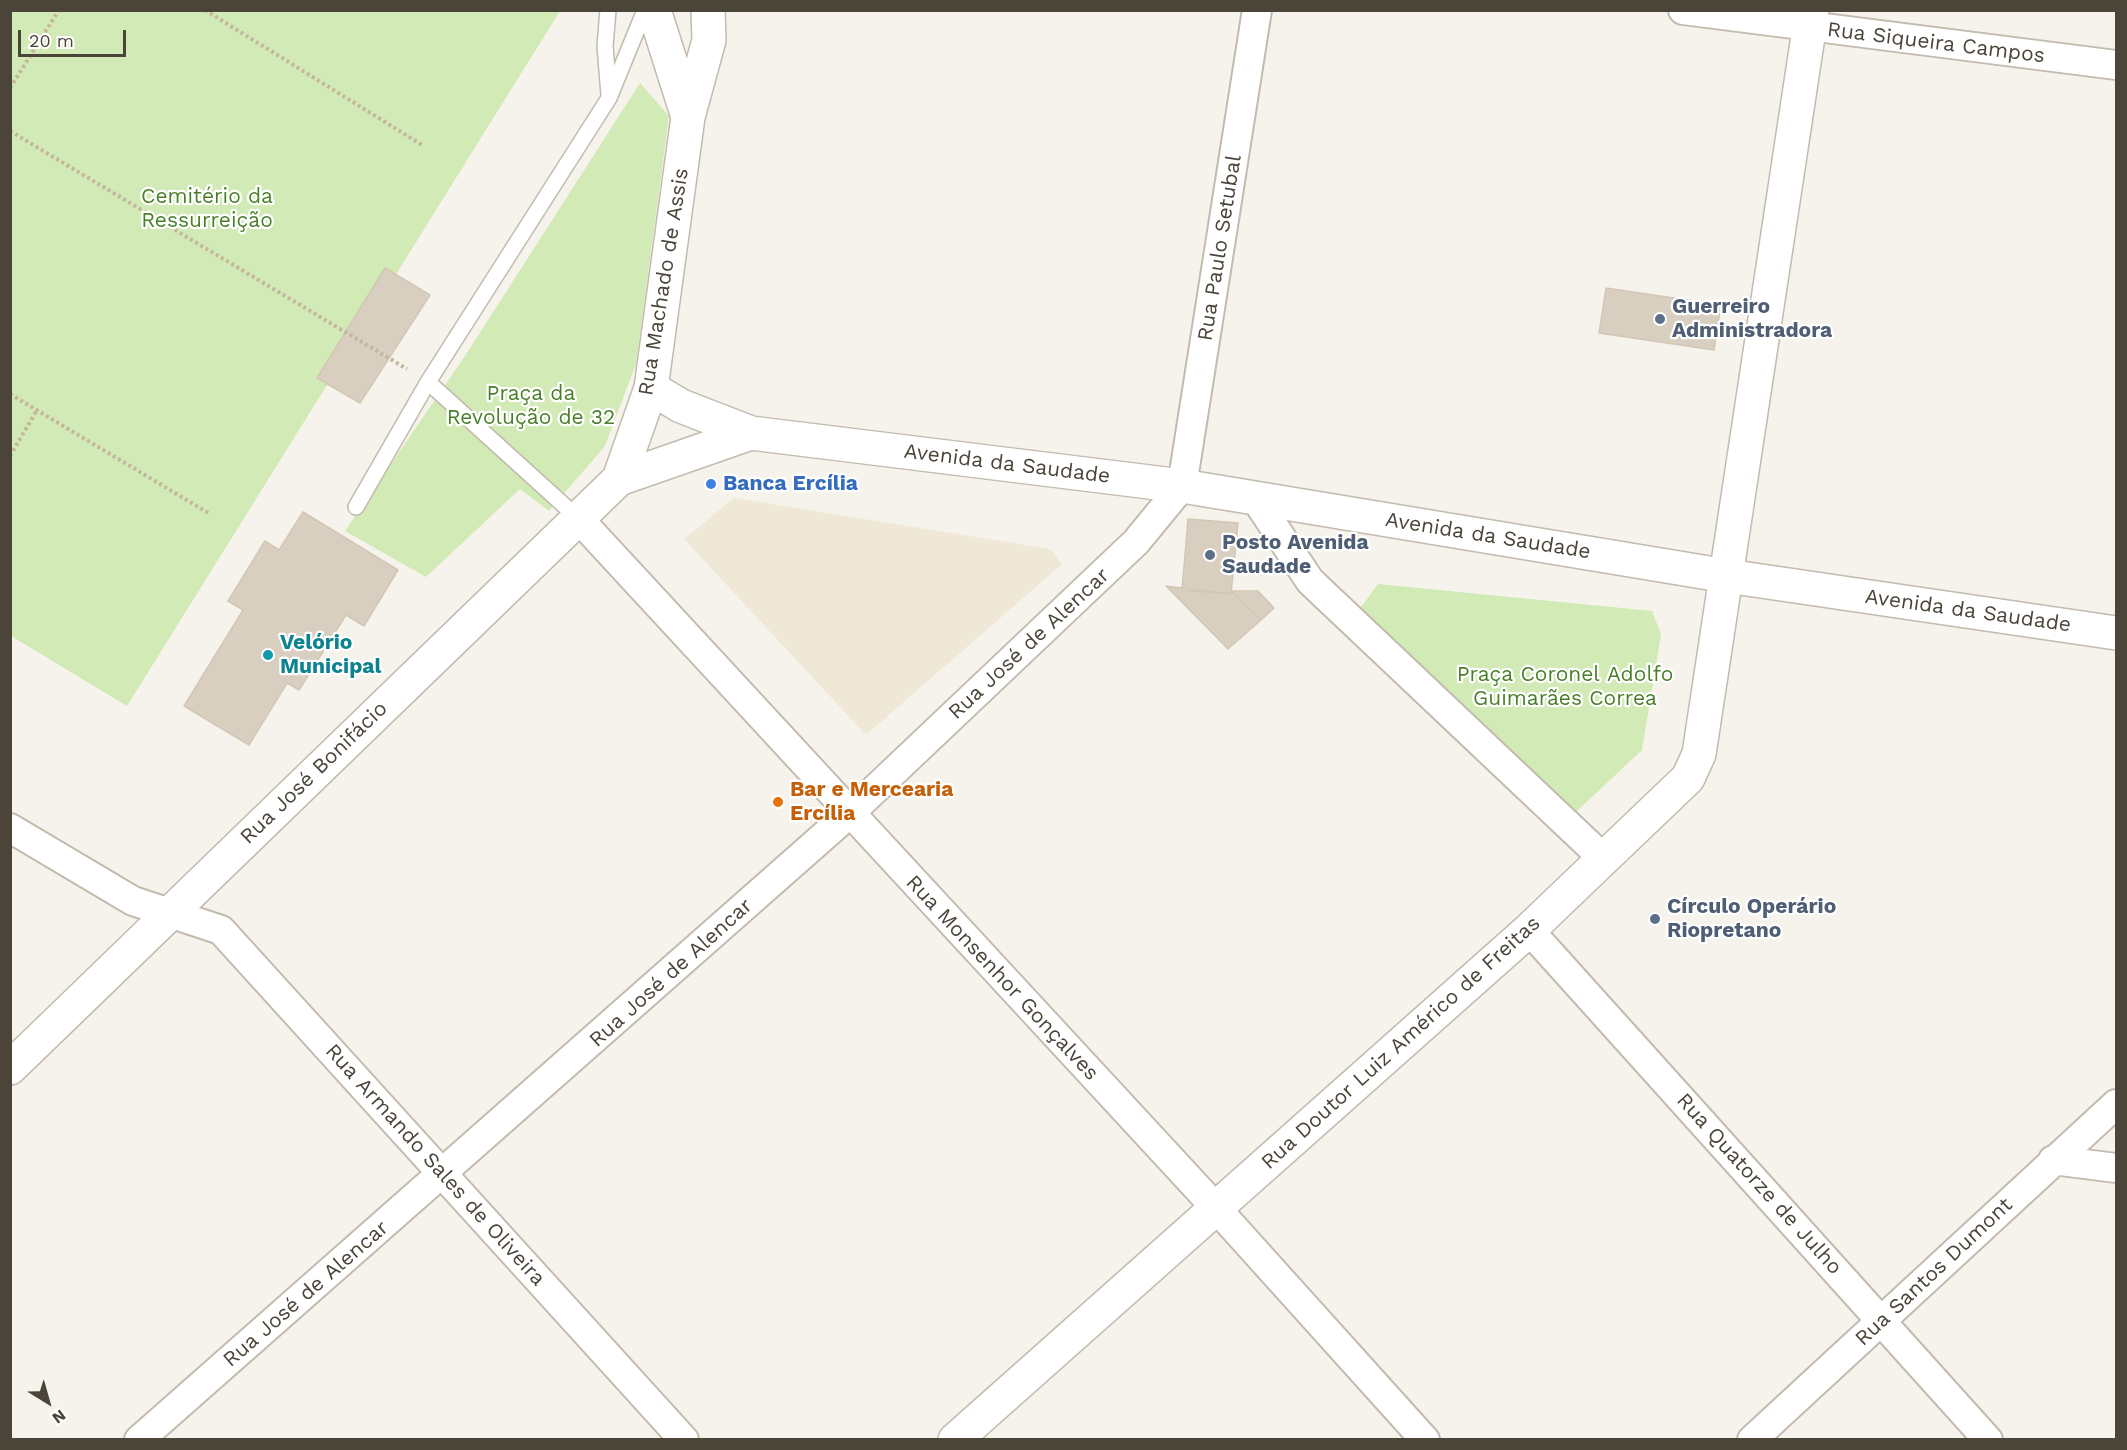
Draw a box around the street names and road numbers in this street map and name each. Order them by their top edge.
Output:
street label: Rua Siqueira Campos [1826,17,2046,69]
street label: Rua Paulo Setubal [1193,153,1247,343]
street label: Rua Machado de Assis [634,166,694,398]
street label: Avenida da Saudade [902,439,1112,489]
street label: Avenida da Saudade [1383,507,1593,565]
street label: Rua José de Alencar [943,563,1115,725]
street label: Avenida da Saudade [1863,584,2073,638]
street label: Rua José Bonifácio [235,696,393,850]
street label: Rua Monsenhor Gonçalves [900,870,1104,1086]
street label: Rua José de Alencar [584,893,758,1053]
street label: Rua Doutor Luiz Américo de Freitas [1256,911,1546,1175]
street label: Rua Armando Sales de Oliveira [320,1039,550,1291]
street label: Rua Quatorze de Julho [1671,1088,1847,1280]
street label: Rua Santos Dumont [1850,1193,2018,1351]
street label: Rua José de Alencar [218,1215,394,1373]

